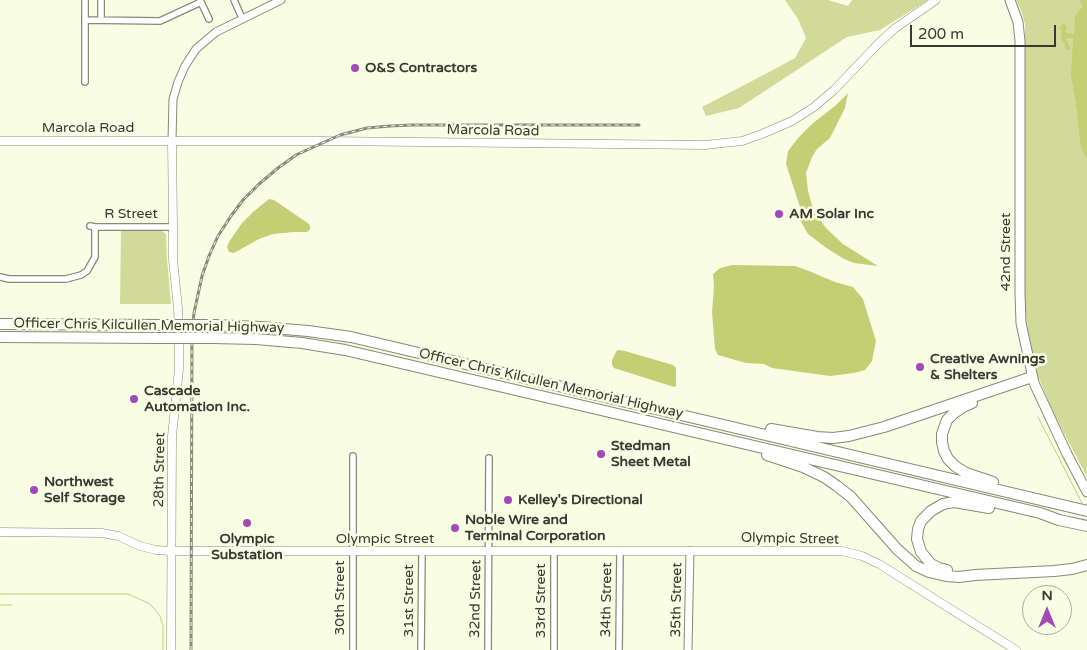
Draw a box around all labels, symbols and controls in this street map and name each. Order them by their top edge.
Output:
scale bar [912,15,1058,47]
text: 200 m [918,25,964,43]
place label: O&S Contractors [365,60,477,76]
marker: O&S Contractors [349,62,361,74]
street label: Marcola Road [42,120,134,136]
street label: Marcola Road [447,122,539,140]
street label: R Street [104,206,158,222]
place label: AM Solar Inc [789,206,874,222]
marker: AM Solar Inc [773,208,785,220]
street label: 42nd Street [998,213,1014,291]
street label: Officer Chris Kilcullen Memorial Highway [13,315,285,337]
street label: Officer Chris Kilcullen Memorial Highway [417,345,685,423]
place label: Creative Awnings & Shelters [930,351,1045,384]
marker: Creative Awnings & Shelters [914,361,926,373]
place label: Cascade Automation Inc. [144,383,250,416]
marker: Cascade Automation Inc. [128,393,140,405]
street label: 28th Street [151,432,169,508]
place label: Stedman Sheet Metal [611,438,691,471]
marker: Stedman Sheet Metal [595,448,607,460]
place label: Northwest Self Storage [44,474,125,507]
marker: Northwest Self Storage [28,484,40,496]
place label: Kelley's Directional [518,492,643,508]
marker: Kelley's Directional [502,494,514,506]
place label: Noble Wire and Terminal Corporation [465,512,605,544]
marker: Olympic Substation [241,517,253,529]
marker: Noble Wire and Terminal Corporation [449,522,461,534]
street label: Olympic Street [741,530,839,548]
place label: Olympic Substation [211,531,283,564]
street label: Olympic Street [336,531,434,547]
street label: 30th Street [332,560,348,636]
street label: 32nd Street [467,560,485,638]
street label: 34th Street [598,562,616,638]
street label: 35th Street [668,562,686,638]
street label: 33rd Street [533,563,549,639]
street label: 31st Street [401,564,417,638]
north arrow [1022,585,1072,635]
text: N [1041,587,1053,604]

